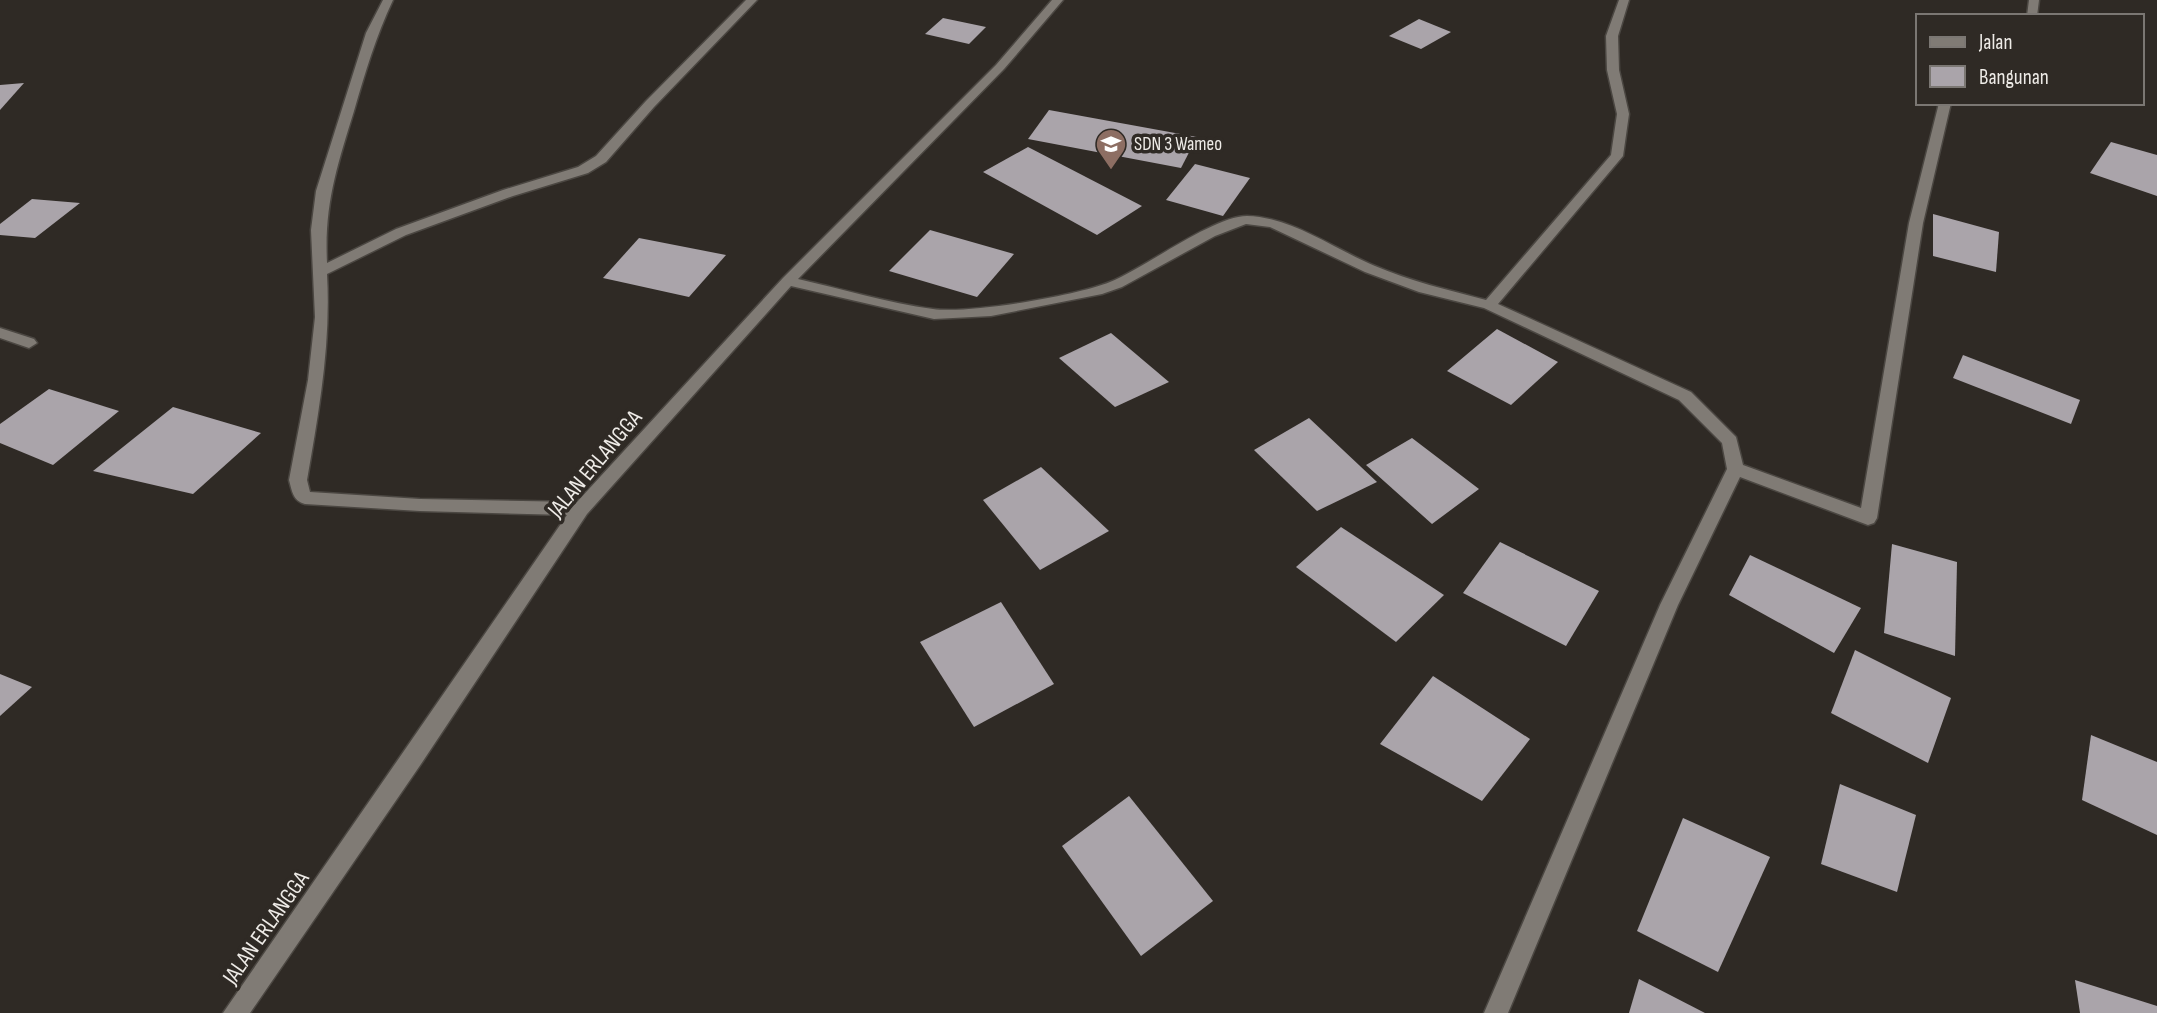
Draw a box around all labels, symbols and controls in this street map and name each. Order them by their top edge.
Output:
legend [1916,14,2143,105]
text: Jalan [1978,30,2012,55]
text: Bangunan [1979,65,2049,90]
school or university icon: SDN 3 Wameo [1094,127,1128,171]
place label: SDN 3 Wameo [1134,133,1222,156]
street label: JALAN ERLANGGA [541,404,648,524]
street label: JALAN ERLANGGA [216,866,315,991]

